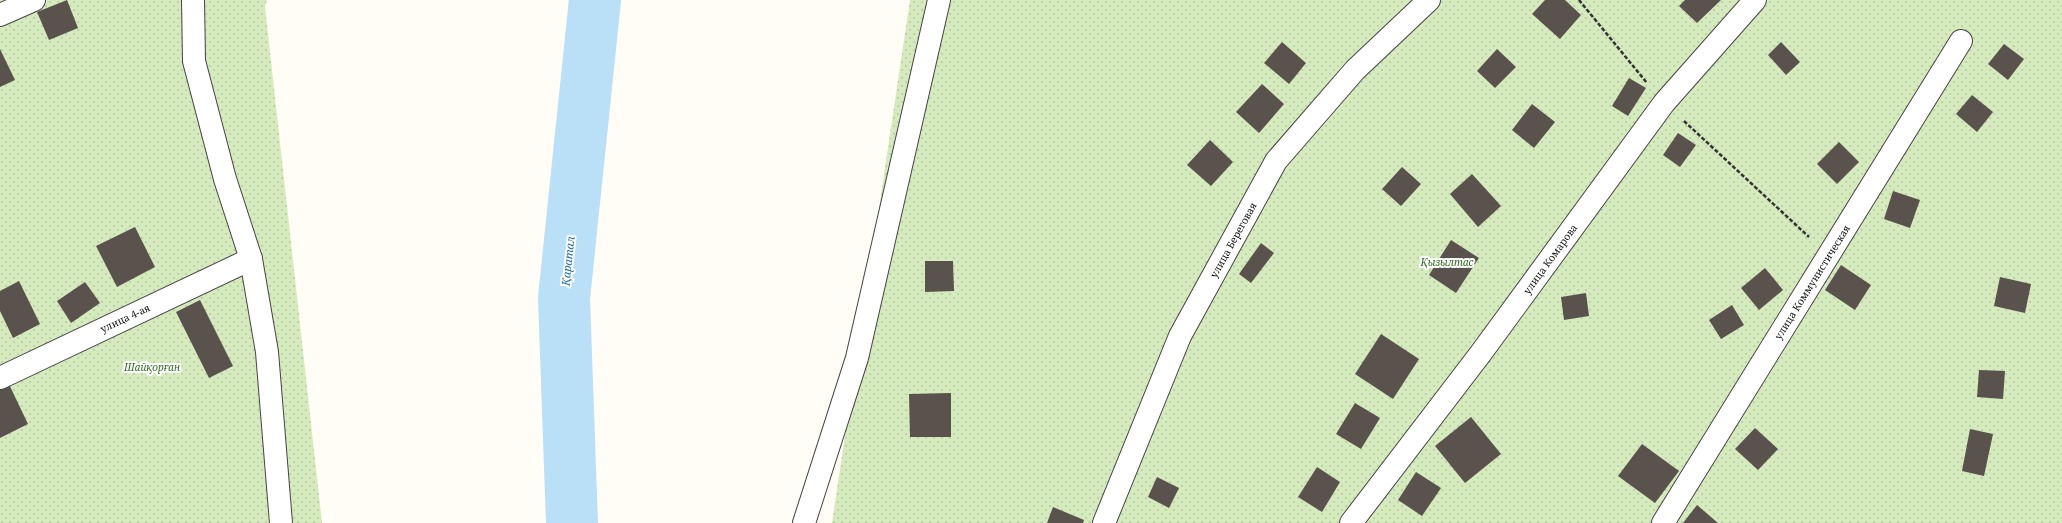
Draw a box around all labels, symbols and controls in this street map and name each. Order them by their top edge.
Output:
street label: улица Береговая [1206,199,1260,280]
street label: улица Комарова [1520,221,1580,297]
street label: улица Коммунистическая [1771,222,1853,342]
water label: Қаратал [557,235,578,287]
park label: Қызылтас [1420,255,1474,269]
street label: улица 4-ая [98,300,153,336]
park label: Шайқорған [123,360,180,374]

